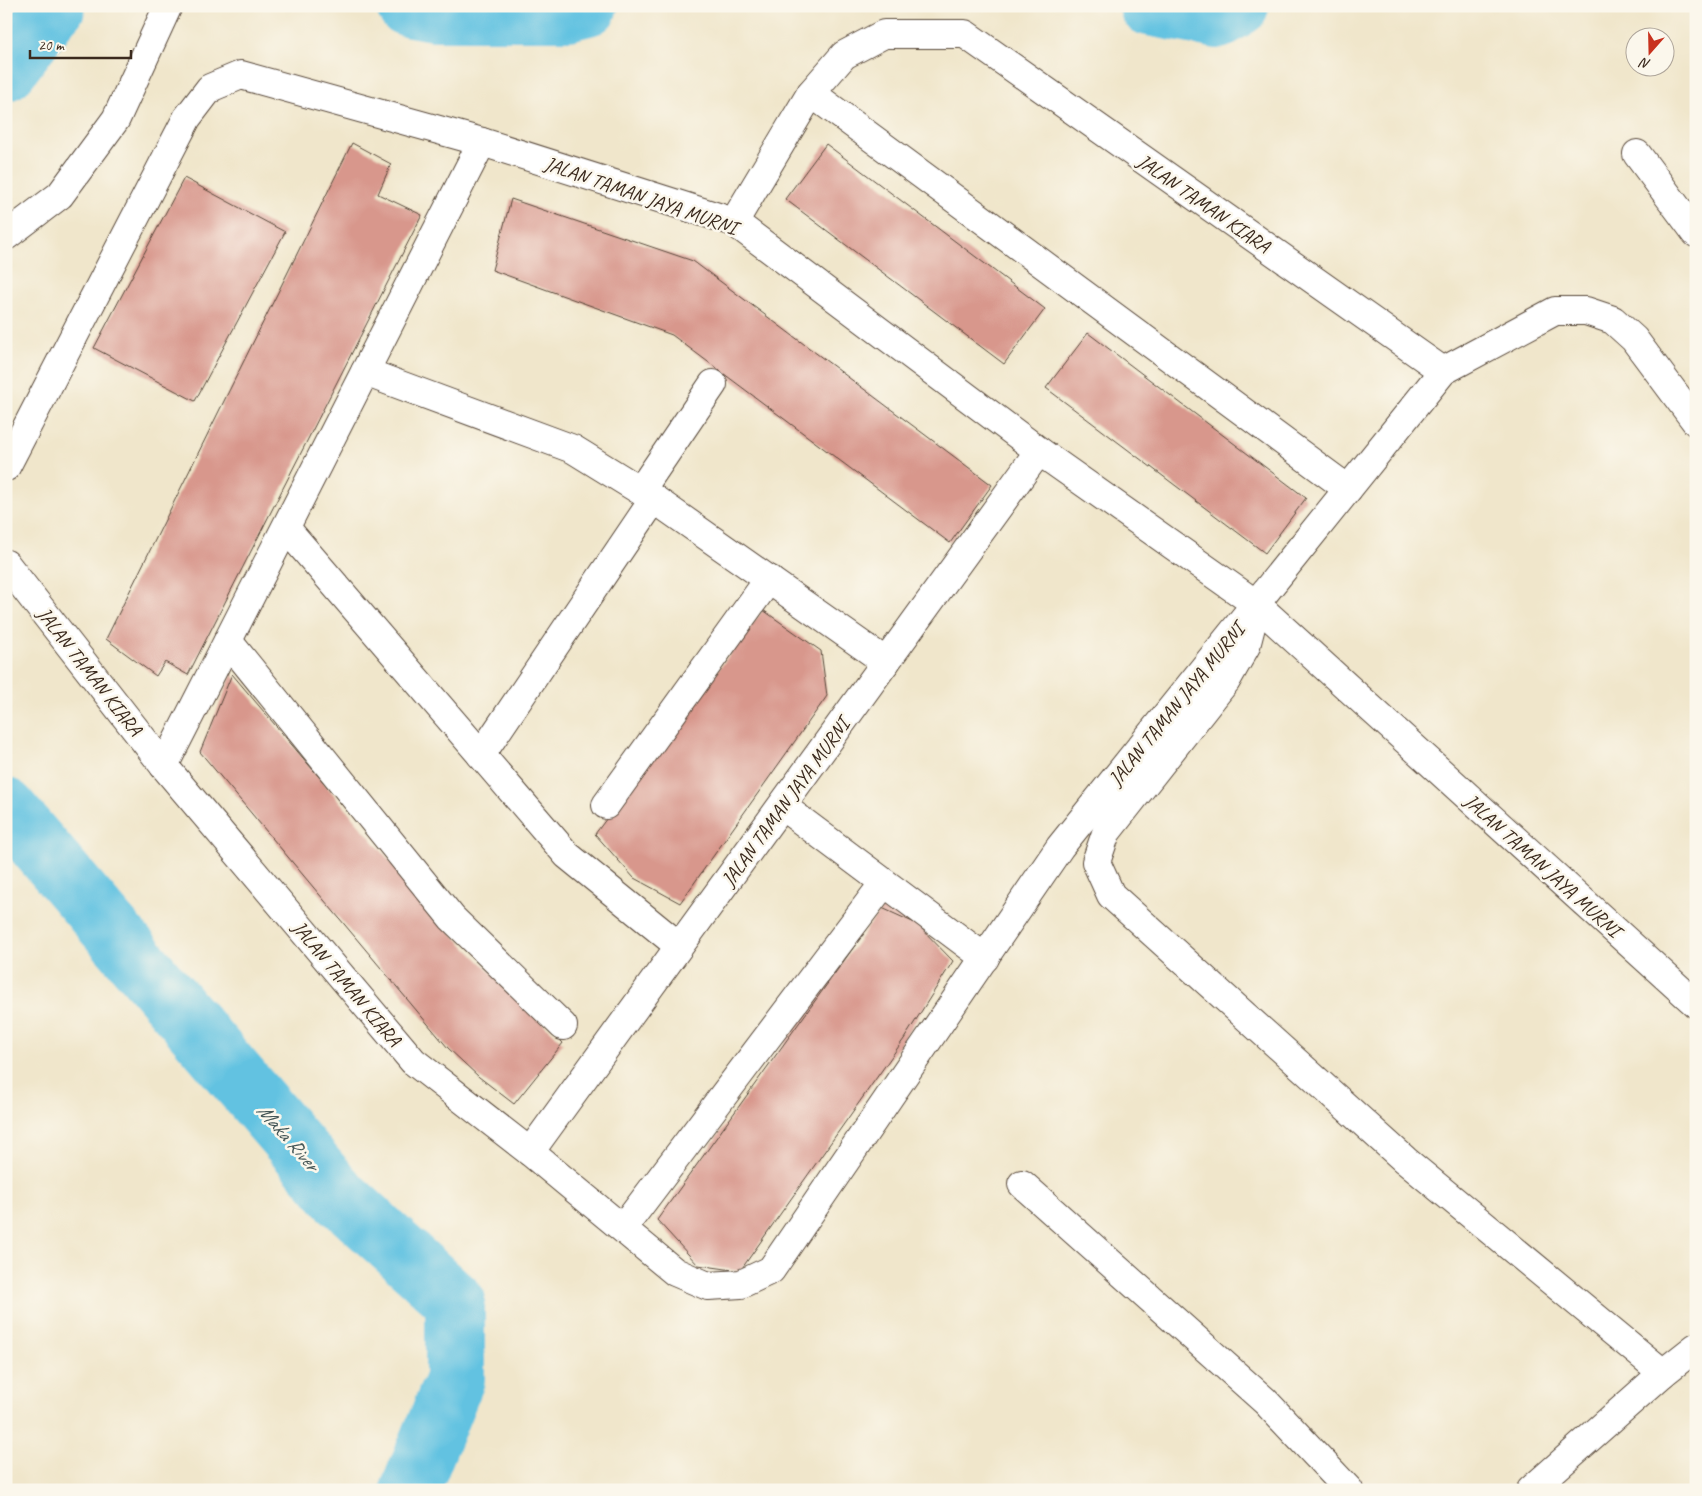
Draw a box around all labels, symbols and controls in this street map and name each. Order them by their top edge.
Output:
scale bar [30,28,131,60]
north arrow [1624,28,1674,78]
text: 20 m [38,36,65,55]
text: N [1637,53,1653,73]
street label: JALAN TAMAN KIARA [1132,148,1276,259]
street label: JALAN TAMAN JAYA MURNI [540,150,744,241]
street label: JALAN TAMAN KIARA [31,601,148,741]
street label: JALAN TAMAN JAYA MURNI [1102,615,1252,791]
street label: JALAN TAMAN JAYA MURNI [715,710,857,892]
street label: JALAN TAMAN JAYA MURNI [1458,788,1629,945]
street label: JALAN TAMAN KIARA [286,915,407,1052]
water label: Maka River [252,1098,327,1179]

